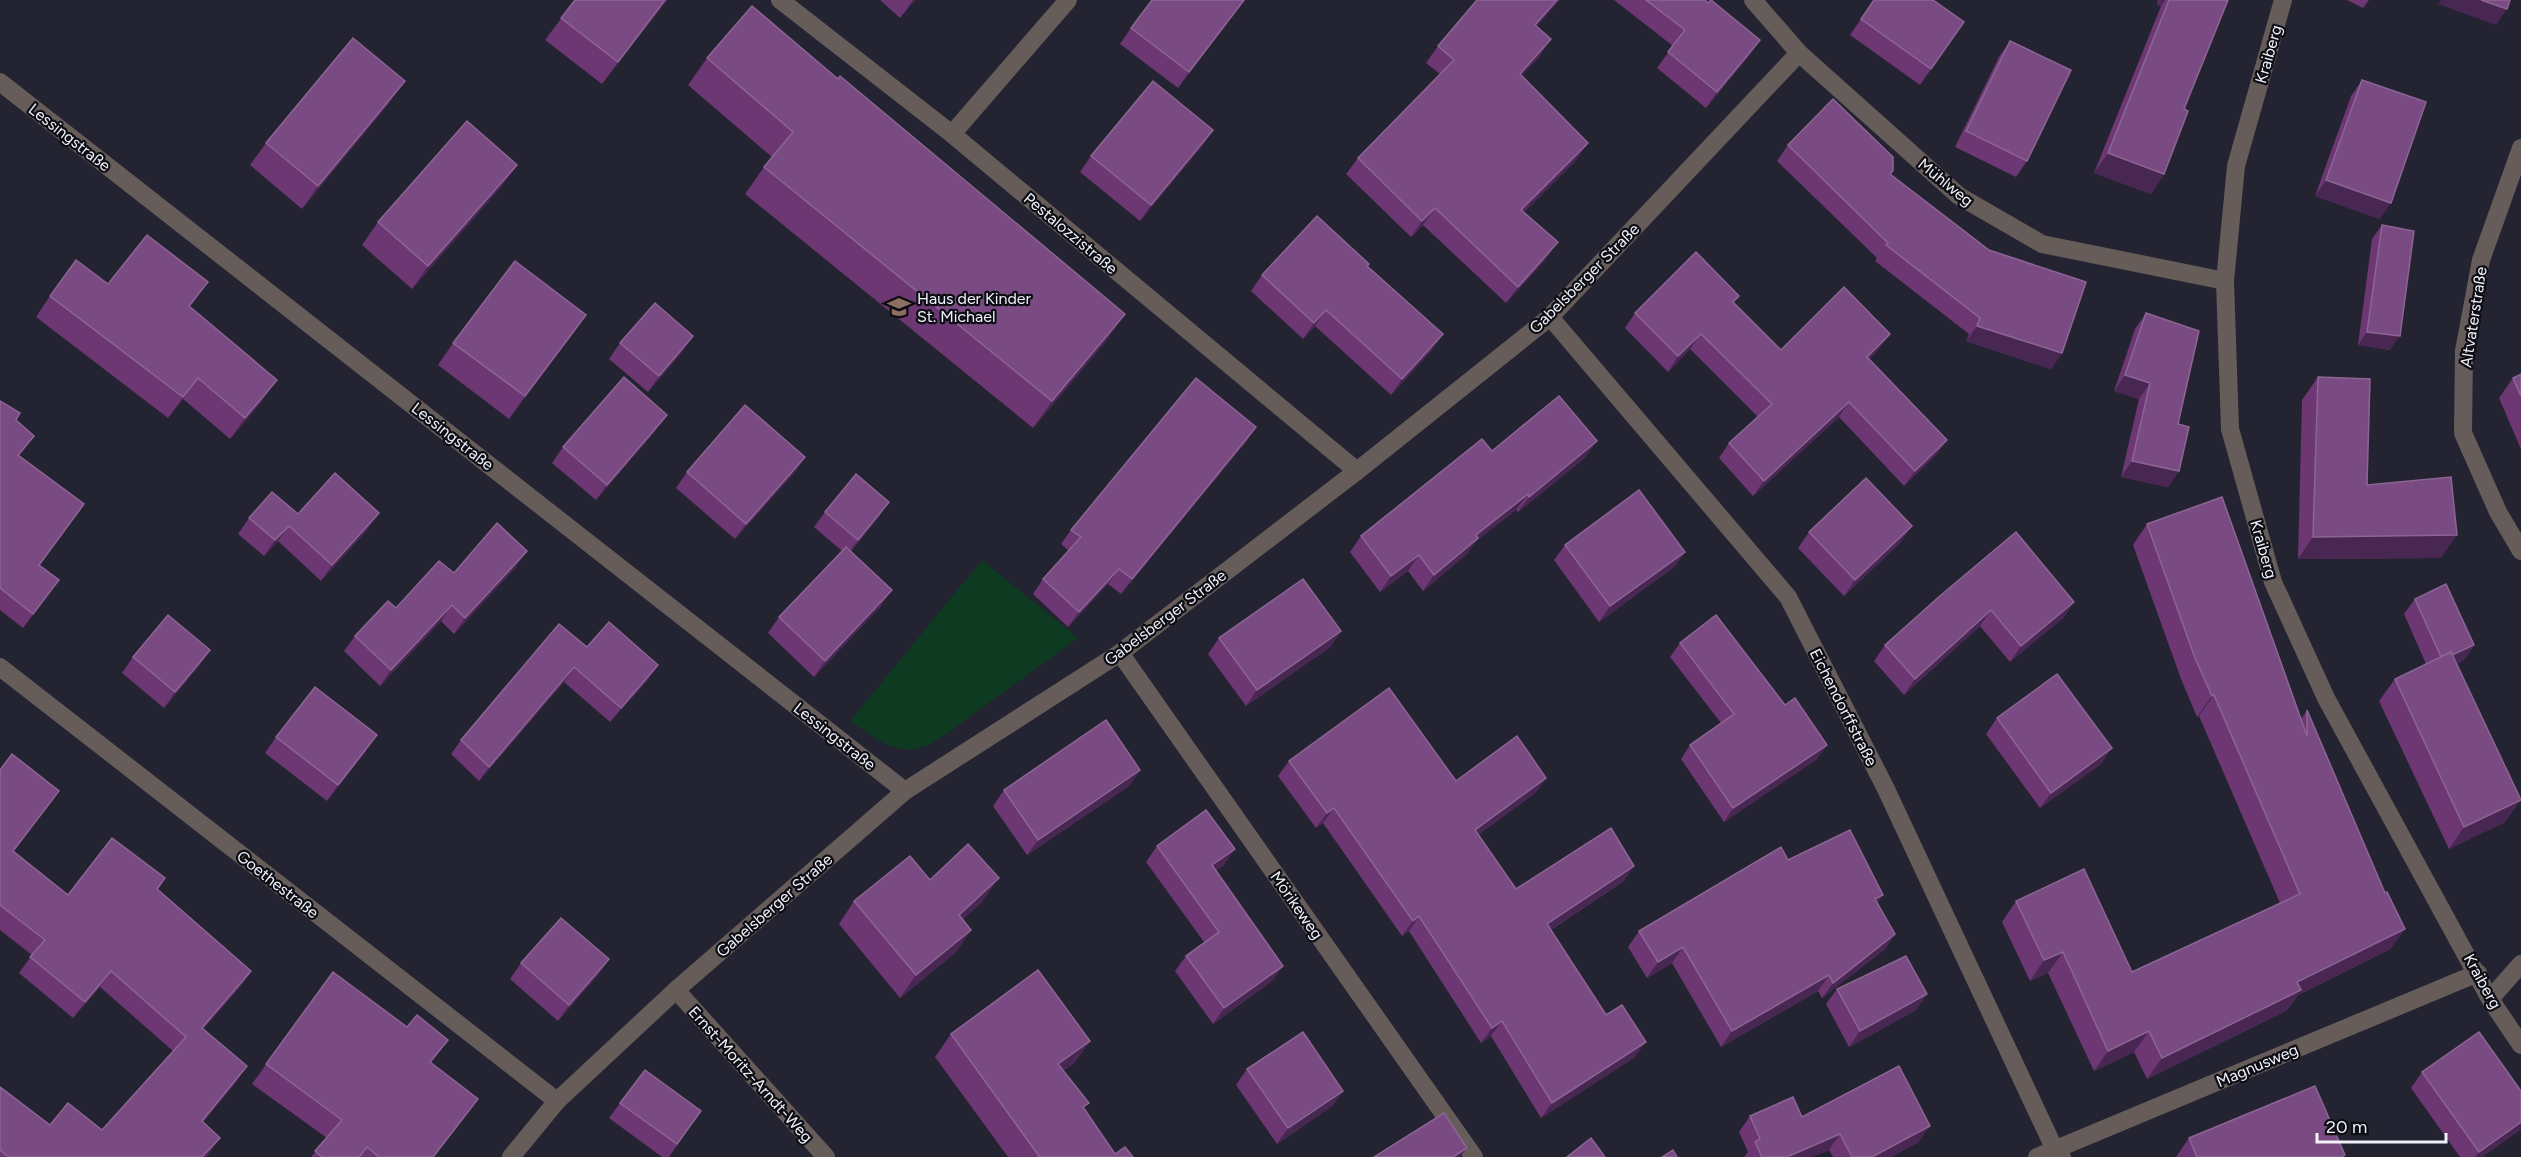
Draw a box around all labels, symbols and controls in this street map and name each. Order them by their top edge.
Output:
street label: Kraiberg [2251,23,2286,86]
street label: Lessingstraße [25,99,115,175]
street label: Mühlweg [1914,154,1977,210]
street label: Pestalozzistraße [1020,189,1122,278]
street label: Gabelsberger Straße [1525,219,1643,337]
street label: Altvaterstraße [2456,265,2491,369]
place label: Haus der Kinder St. Michael [917,289,1031,326]
school or university icon: Haus der Kinder St. Michael [886,294,912,320]
street label: Lessingstraße [408,398,498,474]
street label: Kraiberg [2246,518,2281,581]
street label: Gabelsberger Straße [1101,565,1230,669]
street label: Eichendorffstraße [1806,645,1881,769]
street label: Lessingstraße [790,698,880,774]
street label: Goethestraße [233,847,323,922]
street label: Gabelsberger Straße [712,850,836,961]
street label: Mörikeweg [1266,868,1327,943]
street label: Kraiberg [2460,950,2505,1012]
street label: Ernst-Moritz-Arndt-Weg [684,1002,817,1146]
street label: Magnusweg [2213,1040,2301,1091]
scale bar [2317,1106,2446,1144]
text: 20 m [2326,1116,2367,1138]

